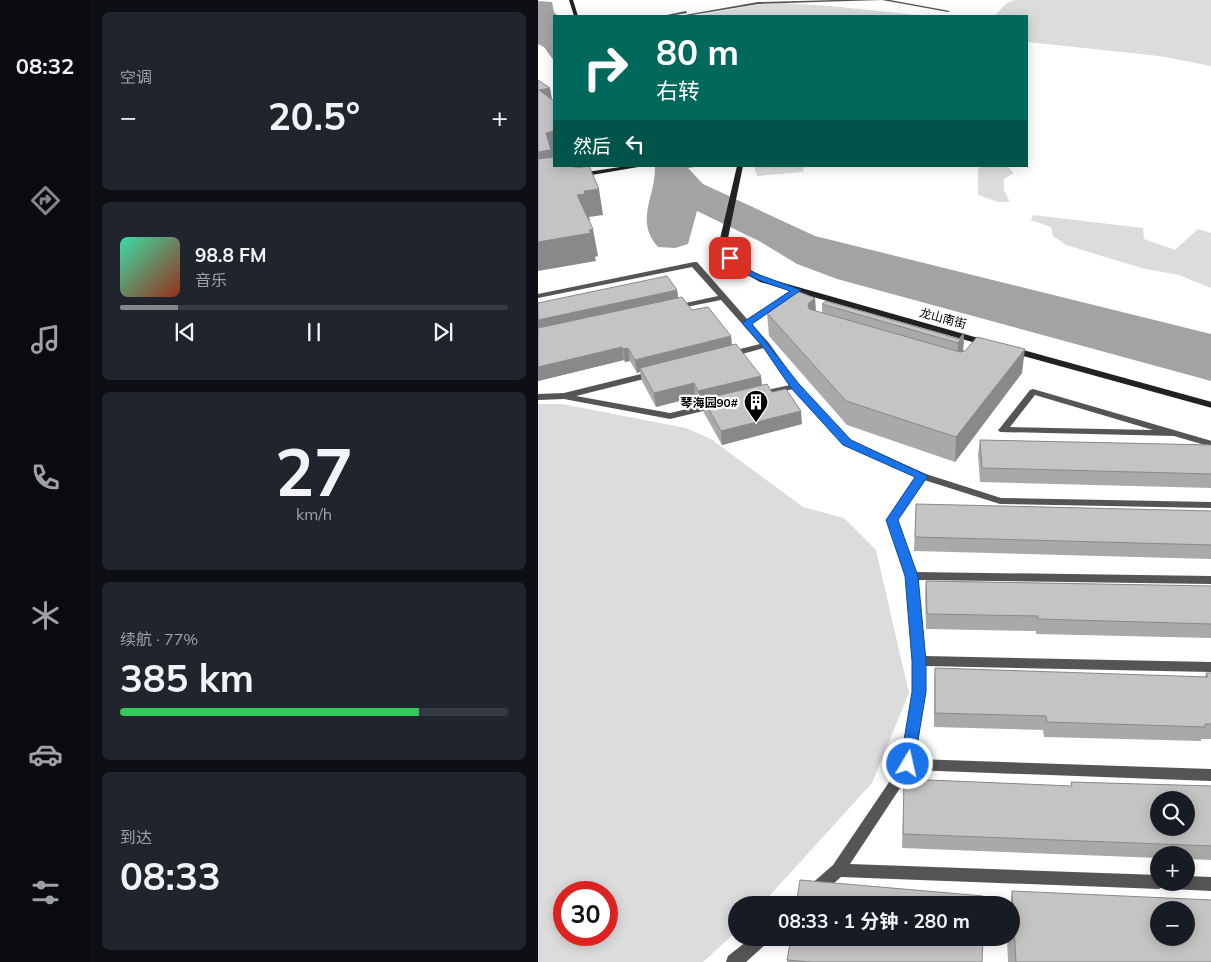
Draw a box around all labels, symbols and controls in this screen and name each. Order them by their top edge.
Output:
text: 80 m [656,30,739,74]
icon: right [573,35,638,100]
text: 08:32 [16,52,74,80]
text: 空调 [120,67,152,87]
text: 右转 [656,77,700,105]
text: 20.5° [268,92,360,140]
text: − [120,99,137,134]
text: + [491,99,508,134]
icon: left [621,130,649,158]
text: 然后 [573,134,611,158]
icon: directions [28,183,63,218]
pin [709,237,751,279]
text: 98.8 FM [195,243,267,267]
icon: arrive [716,244,744,272]
text: 音乐 [195,270,227,290]
street label: 龙山南街 [918,305,968,331]
icon: previous [171,318,199,346]
icon: pause [300,318,328,346]
icon: next [429,318,457,346]
icon: music [28,322,63,357]
building icon: 琴海园90# [743,389,769,423]
place label: 琴海园90# [680,395,738,410]
text: 27 [275,431,353,512]
icon: phone [28,460,63,495]
text: km/h [296,504,332,524]
icon: climate [28,598,63,633]
text: 续航 · 77% [120,629,198,649]
text: 385 km [120,654,254,702]
icon: car [28,737,63,772]
position arrow [881,737,933,789]
map controls [1150,791,1195,946]
button: search [1150,791,1195,836]
text: 到达 [120,827,152,847]
button: + [1150,846,1195,891]
text: 08:33 [120,852,221,900]
icon: filters [28,875,63,910]
speed limit sign: 30 [553,881,618,946]
button: − [1150,901,1195,946]
text: 08:33 · 1 分钟 · 280 m [778,909,970,933]

